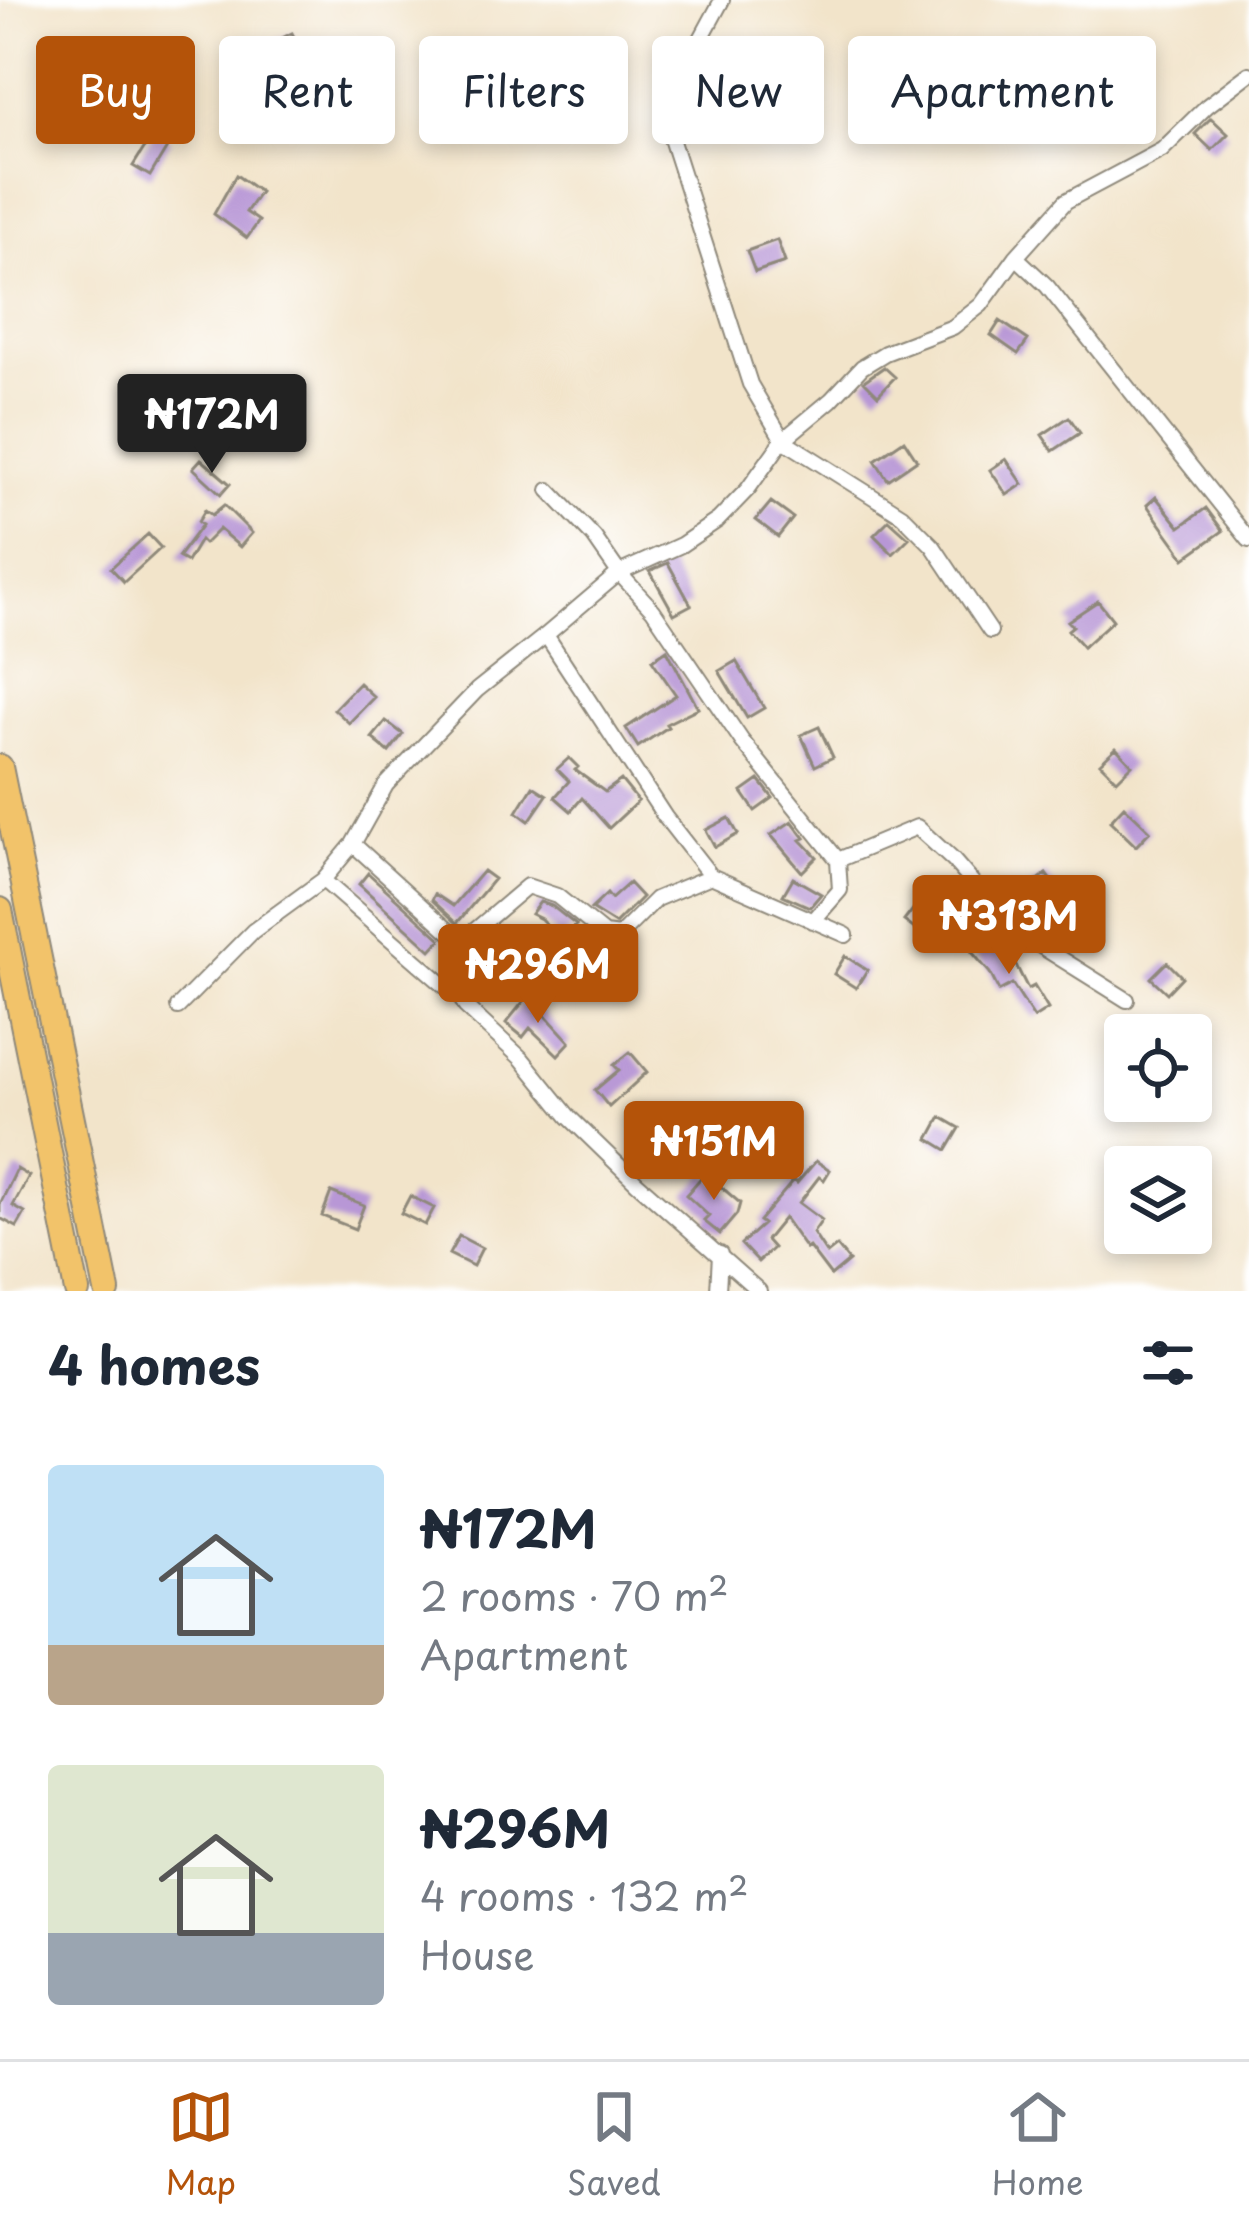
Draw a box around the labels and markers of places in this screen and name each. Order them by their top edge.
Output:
pin: ₦172M [128,374,296,476]
pin: ₦313M [925,875,1093,977]
pin: ₦296M [454,924,622,1026]
pin: ₦151M [630,1101,798,1203]

